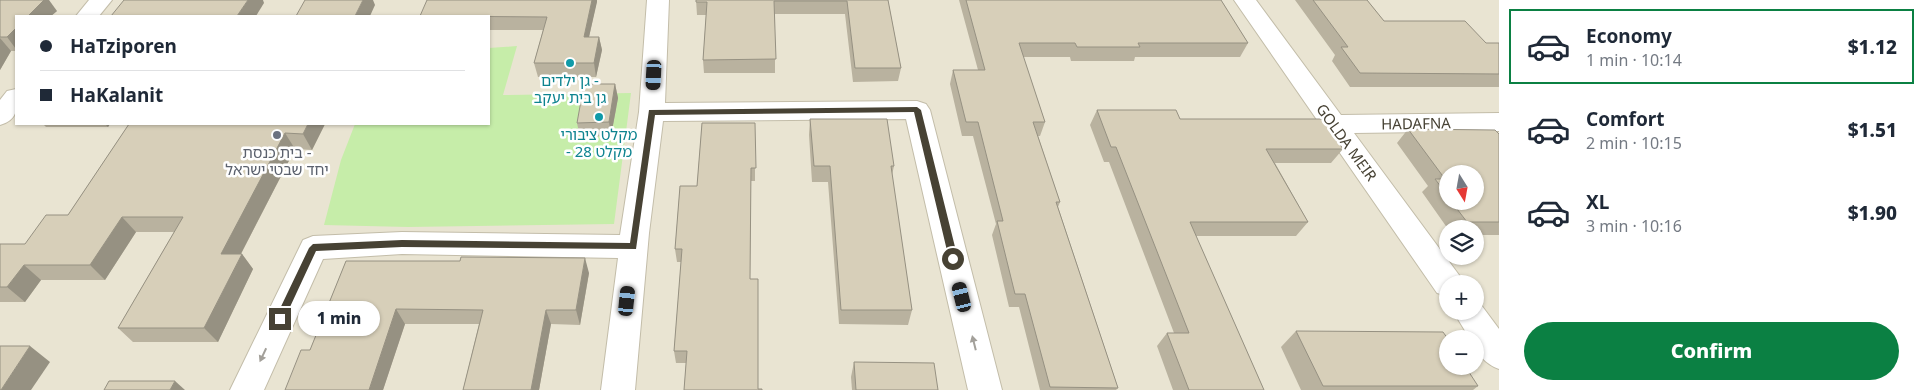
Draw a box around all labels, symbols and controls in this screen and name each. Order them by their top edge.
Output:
text: Economy [1586,23,1672,49]
icon: car [1526,24,1571,69]
text: HaTziporen [70,33,177,59]
text: $1.12 [1848,34,1897,60]
text: 1 min · 10:14 [1586,49,1682,71]
marker: גן ילדים - גן בית יעקב [564,57,576,69]
car [645,60,662,90]
place label: גן ילדים - גן בית יעקב [534,70,607,107]
text: HaKalanit [70,82,163,108]
street label: GOLDA MEIR [1312,99,1382,185]
text: Comfort [1586,106,1665,132]
icon: car [1526,107,1571,152]
marker: מקלט ציבורי - מקלט 28 [593,111,605,123]
street label: HADAFNA [1381,112,1451,134]
text: $1.51 [1848,117,1897,143]
place label: מקלט ציבורי - מקלט 28 [561,124,638,161]
marker: בית כנסת - יחד שבטי ישראל [271,129,283,141]
text: 2 min · 10:15 [1586,132,1682,154]
place label: בית כנסת - יחד שבטי ישראל [225,142,329,179]
north arrow [1439,165,1484,210]
map controls [1439,165,1484,375]
text: XL [1586,189,1609,215]
icon: car [1526,190,1571,235]
text: $1.90 [1848,200,1897,226]
text: 3 min · 10:16 [1586,215,1682,237]
button: layers [1439,220,1484,265]
route start [942,248,964,270]
button: + [1439,275,1484,320]
car [951,281,972,313]
car [617,285,636,317]
callout: 1 min [298,302,380,336]
text: 1 min [317,307,361,329]
route end [269,308,291,330]
button: Confirm [1524,322,1899,380]
button: − [1439,330,1484,375]
one-way arrow [970,335,978,350]
one-way arrow [259,348,267,362]

